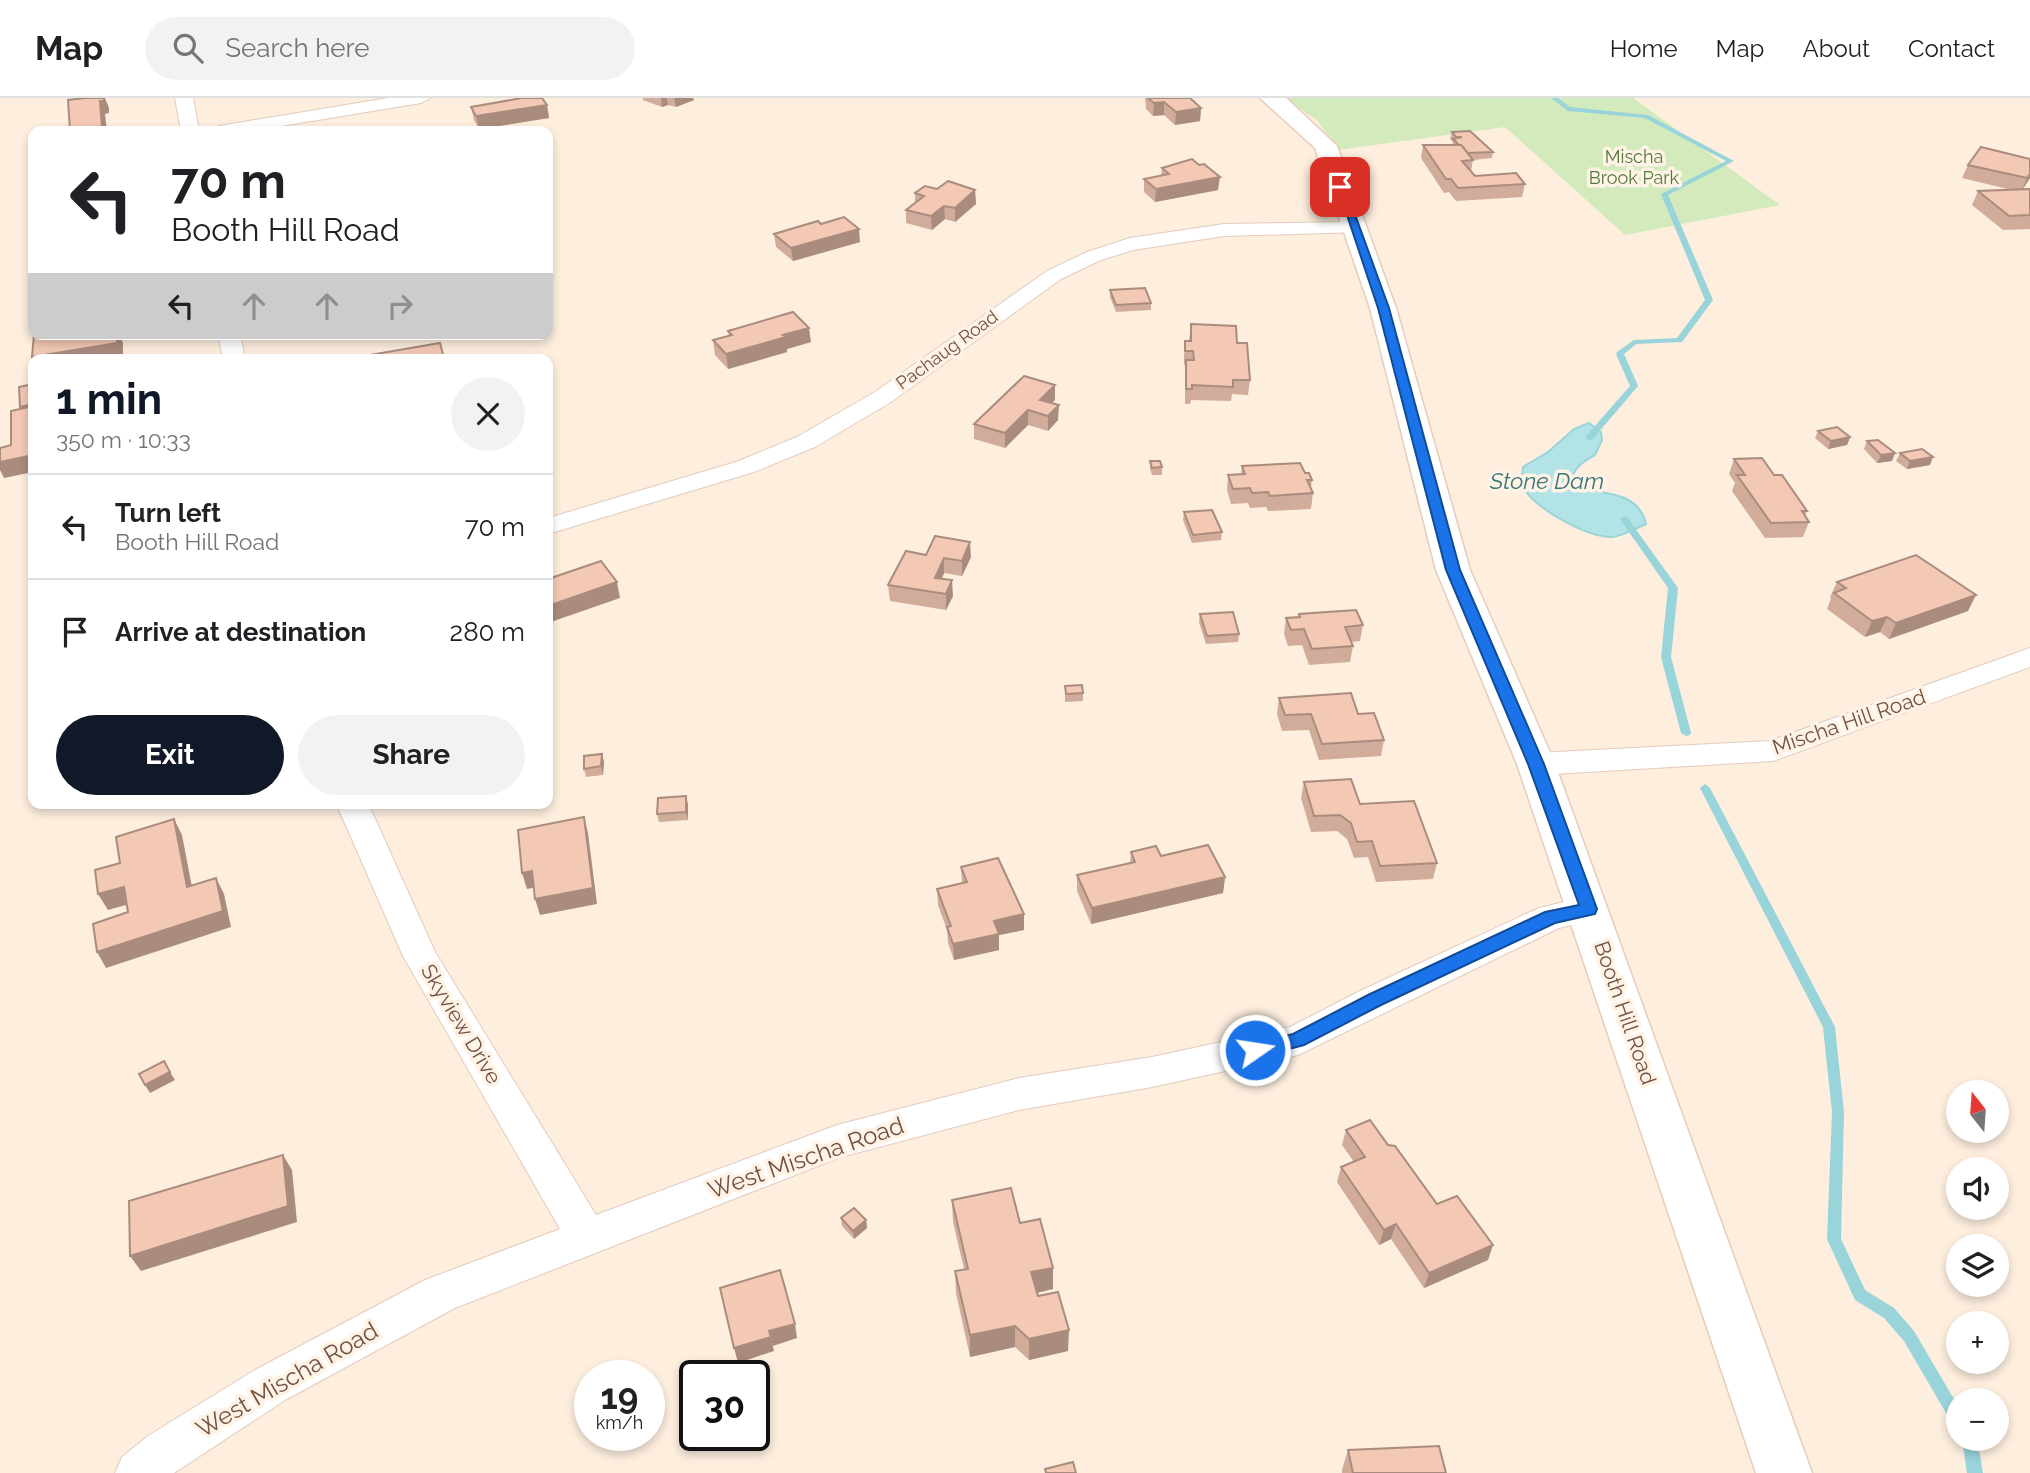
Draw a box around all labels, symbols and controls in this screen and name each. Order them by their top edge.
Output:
search box [145,17,635,80]
text: Map [35,29,103,68]
icon: search [169,29,207,67]
text: Search here [225,33,370,63]
text: Home [1610,34,1678,63]
text: Map [1716,34,1764,63]
text: About [1802,34,1870,63]
text: Contact [1908,34,1995,63]
park label: Mischa Brook Park [1589,146,1680,188]
text: 70 m [171,152,286,209]
icon: left [56,154,147,245]
pin [1310,157,1370,217]
icon: arrive [1321,168,1359,206]
text: Booth Hill Road [171,211,400,248]
icon: left [162,287,200,325]
icon: ahead [235,287,273,325]
icon: ahead [308,287,346,325]
icon: right [381,287,419,325]
street label: Pachaug Road [892,306,1002,394]
text: 1 min [56,375,162,424]
button: close [451,377,525,451]
text: 350 m · 10:33 [56,426,191,453]
water label: Stone Dam [1489,467,1604,494]
text: Turn left [115,498,221,528]
icon: left [56,508,94,546]
text: 70 m [465,512,525,542]
text: Booth Hill Road [115,528,279,555]
icon: arrive [56,613,94,651]
text: Arrive at destination [115,617,366,647]
text: 280 m [450,617,525,647]
street label: Mischa Hill Road [1769,684,1929,759]
button: Exit [56,715,284,795]
button: Share [298,715,525,795]
street label: Booth Hill Road [1589,938,1662,1088]
street label: Skyview Drive [416,959,507,1088]
position arrow [1218,1013,1292,1087]
north arrow [1946,1080,2009,1143]
map controls [1946,1080,2009,1451]
street label: West Mischa Road [704,1110,908,1205]
button: sound [1946,1157,2009,1220]
button: layers [1946,1234,2009,1297]
button: + [1946,1311,2009,1374]
street label: West Mischa Road [191,1316,383,1443]
speed limit sign: 30 [679,1360,770,1451]
text: 19 [601,1376,638,1417]
button: − [1946,1388,2009,1451]
text: km/h [596,1412,643,1433]

